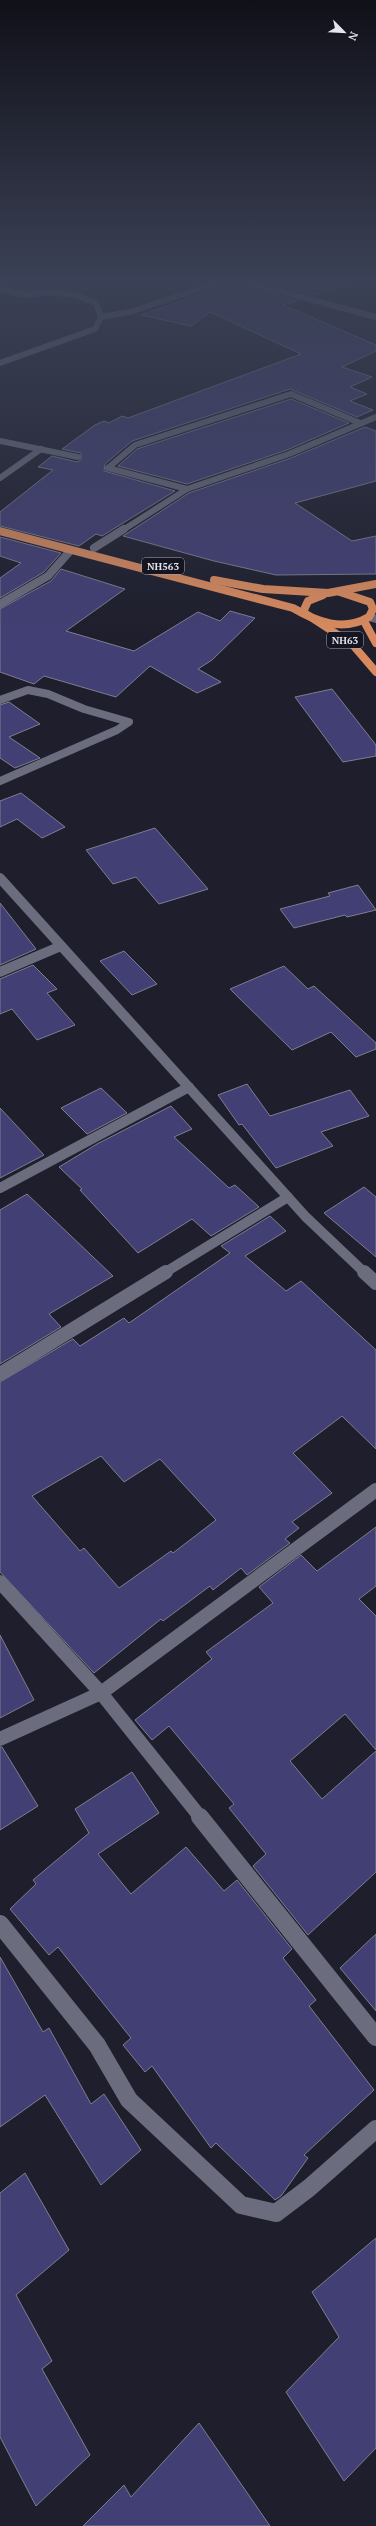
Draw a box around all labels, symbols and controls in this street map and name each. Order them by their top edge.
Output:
north arrow [324,12,364,52]
text: N [345,29,361,43]
road number: NH563 [142,558,184,574]
road number: NH63 [327,632,363,648]

